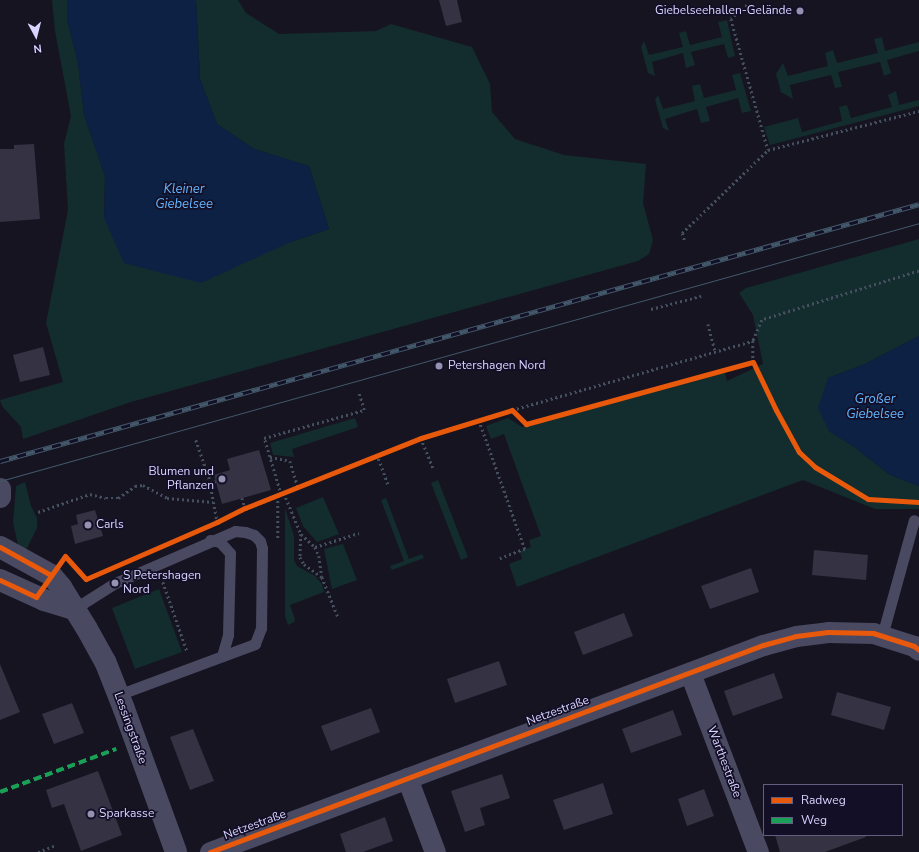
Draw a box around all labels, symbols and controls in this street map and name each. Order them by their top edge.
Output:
place label: Giebelseehallen-Gelände [655,4,792,18]
marker: Giebelseehallen-Gelände [795,6,805,16]
north arrow [16,16,56,56]
text: N [33,40,43,56]
water label: Kleiner Giebelsee [155,182,213,213]
place label: Petershagen Nord [448,359,545,373]
marker: Petershagen Nord [433,360,445,372]
water label: Großer Giebelsee [846,392,904,423]
place label: Blumen und Pflanzen [149,465,214,493]
marker: Blumen und Pflanzen [217,474,227,484]
place label: Carls [96,518,124,532]
marker: Carls [83,520,93,530]
place label: S Petershagen Nord [123,569,201,597]
marker: S Petershagen Nord [110,578,120,588]
street label: Lessingstraße [110,690,150,766]
street label: Netzestraße [525,693,591,729]
street label: Warthestraße [704,724,744,800]
legend [763,784,903,836]
text: Radweg [801,792,846,808]
place label: Sparkasse [99,807,154,821]
street label: Netzestraße [222,807,288,843]
marker: Sparkasse [86,809,96,819]
text: Weg [801,812,827,828]

